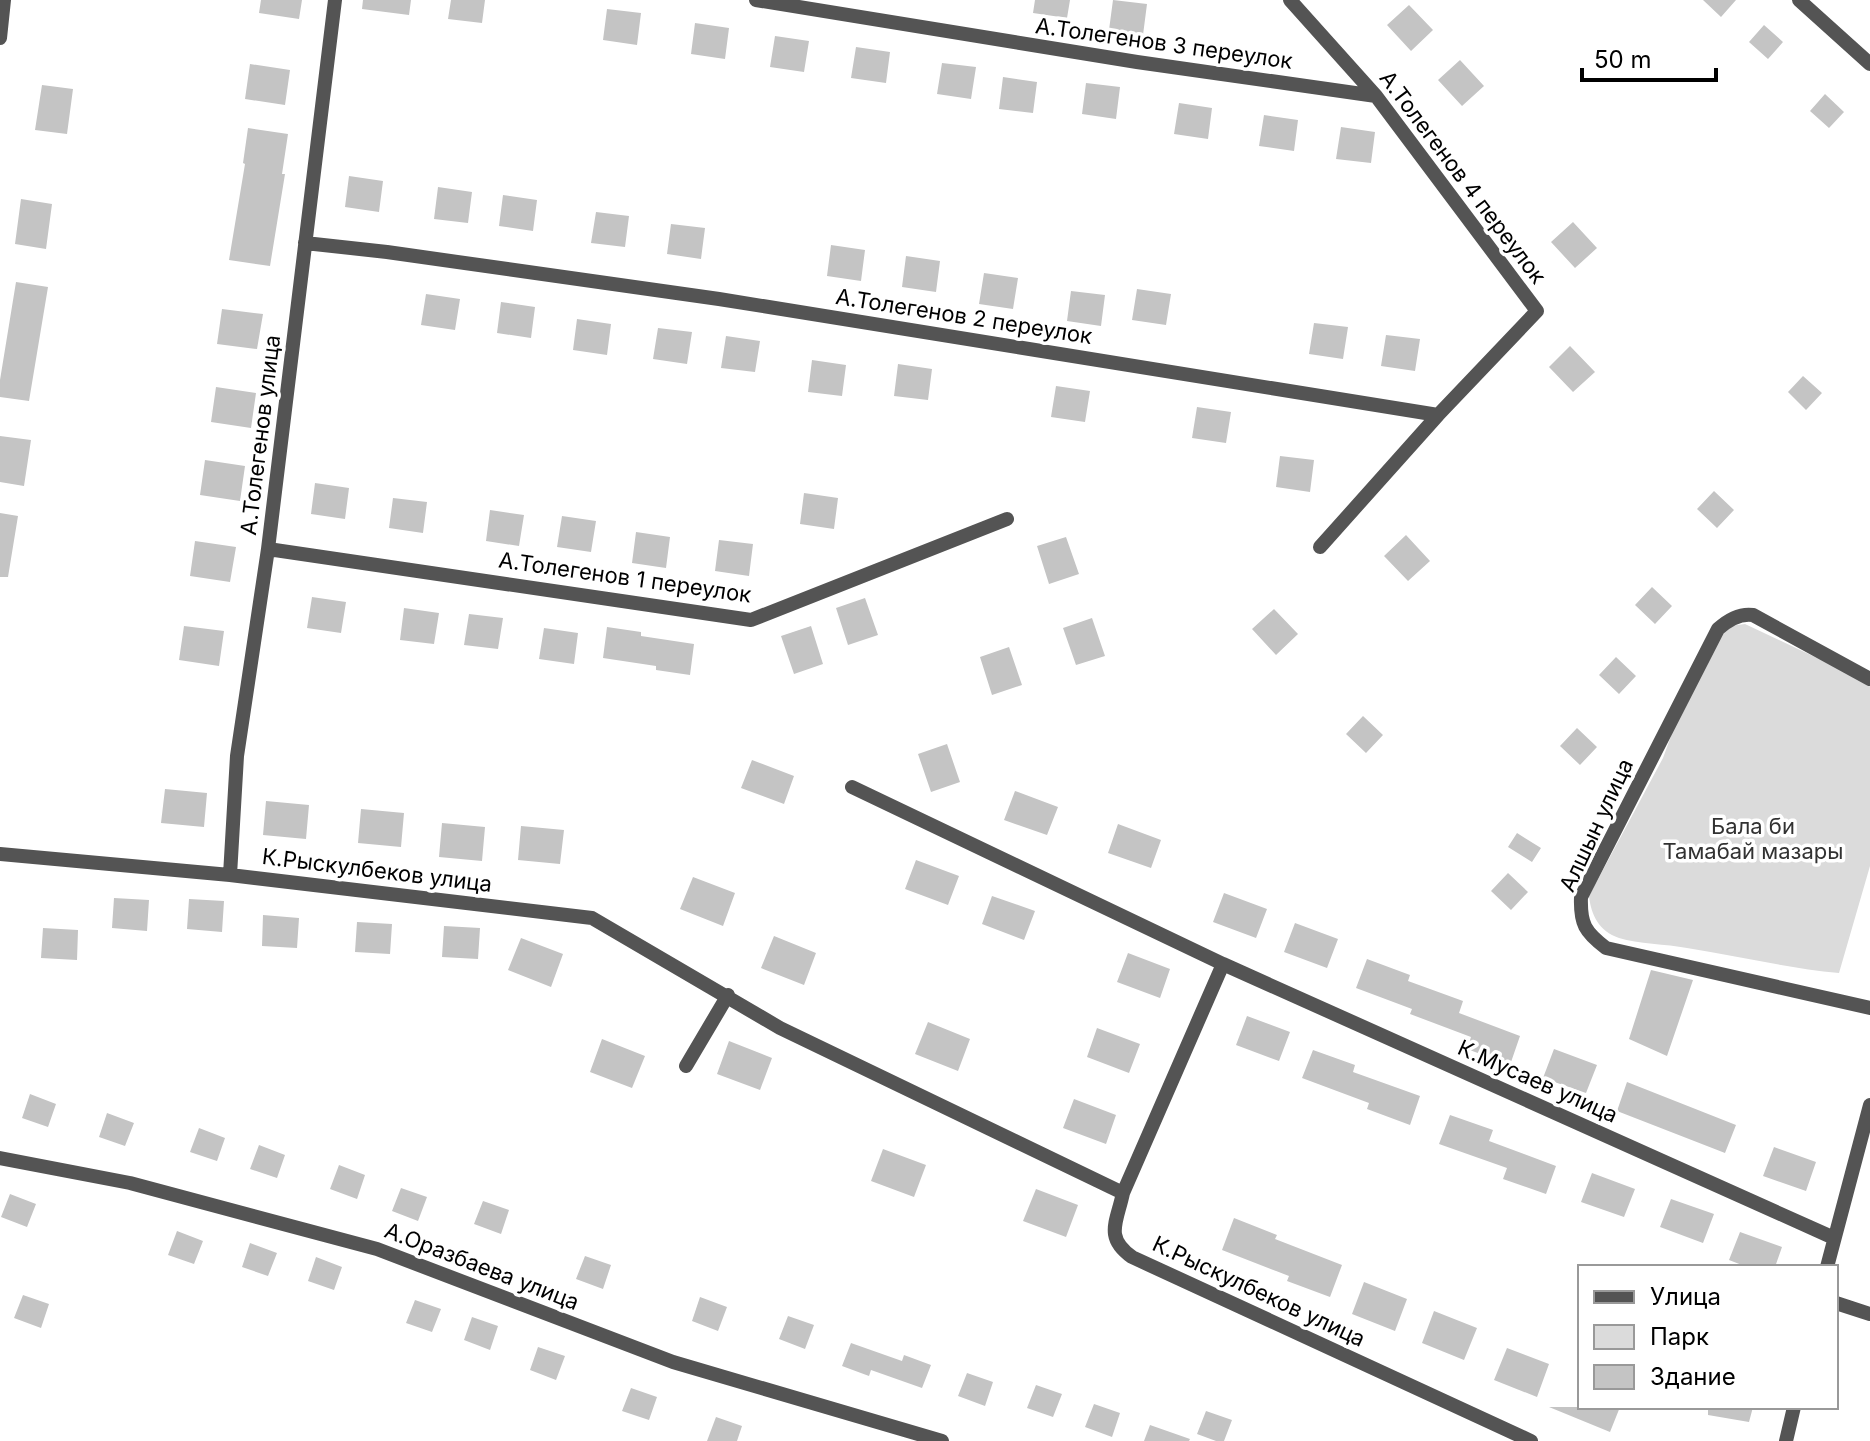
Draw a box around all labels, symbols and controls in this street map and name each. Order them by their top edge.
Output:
street label: А.Толегенов 3 переулок [1034,12,1294,74]
scale bar [1582,32,1716,82]
text: 50 m [1594,45,1652,74]
street label: А.Толегенов 4 переулок [1374,65,1552,289]
street label: А.Толегенов 2 переулок [834,283,1094,349]
street label: А.Толегенов улица [235,334,285,536]
street label: А.Толегенов 1 переулок [497,546,753,608]
street label: Алшын улица [1554,754,1638,896]
park label: Бала би Тамабай мазары [1662,813,1844,864]
street label: К.Рыскулбеков улица [261,843,493,897]
street label: К.Мусаев улица [1454,1034,1622,1128]
street label: А.Оразбаева улица [381,1217,583,1315]
street label: К.Рыскулбеков улица [1149,1230,1369,1352]
legend [1578,1265,1838,1409]
text: Улица [1650,1282,1721,1311]
text: Парк [1650,1322,1709,1351]
text: Здание [1650,1362,1736,1391]

